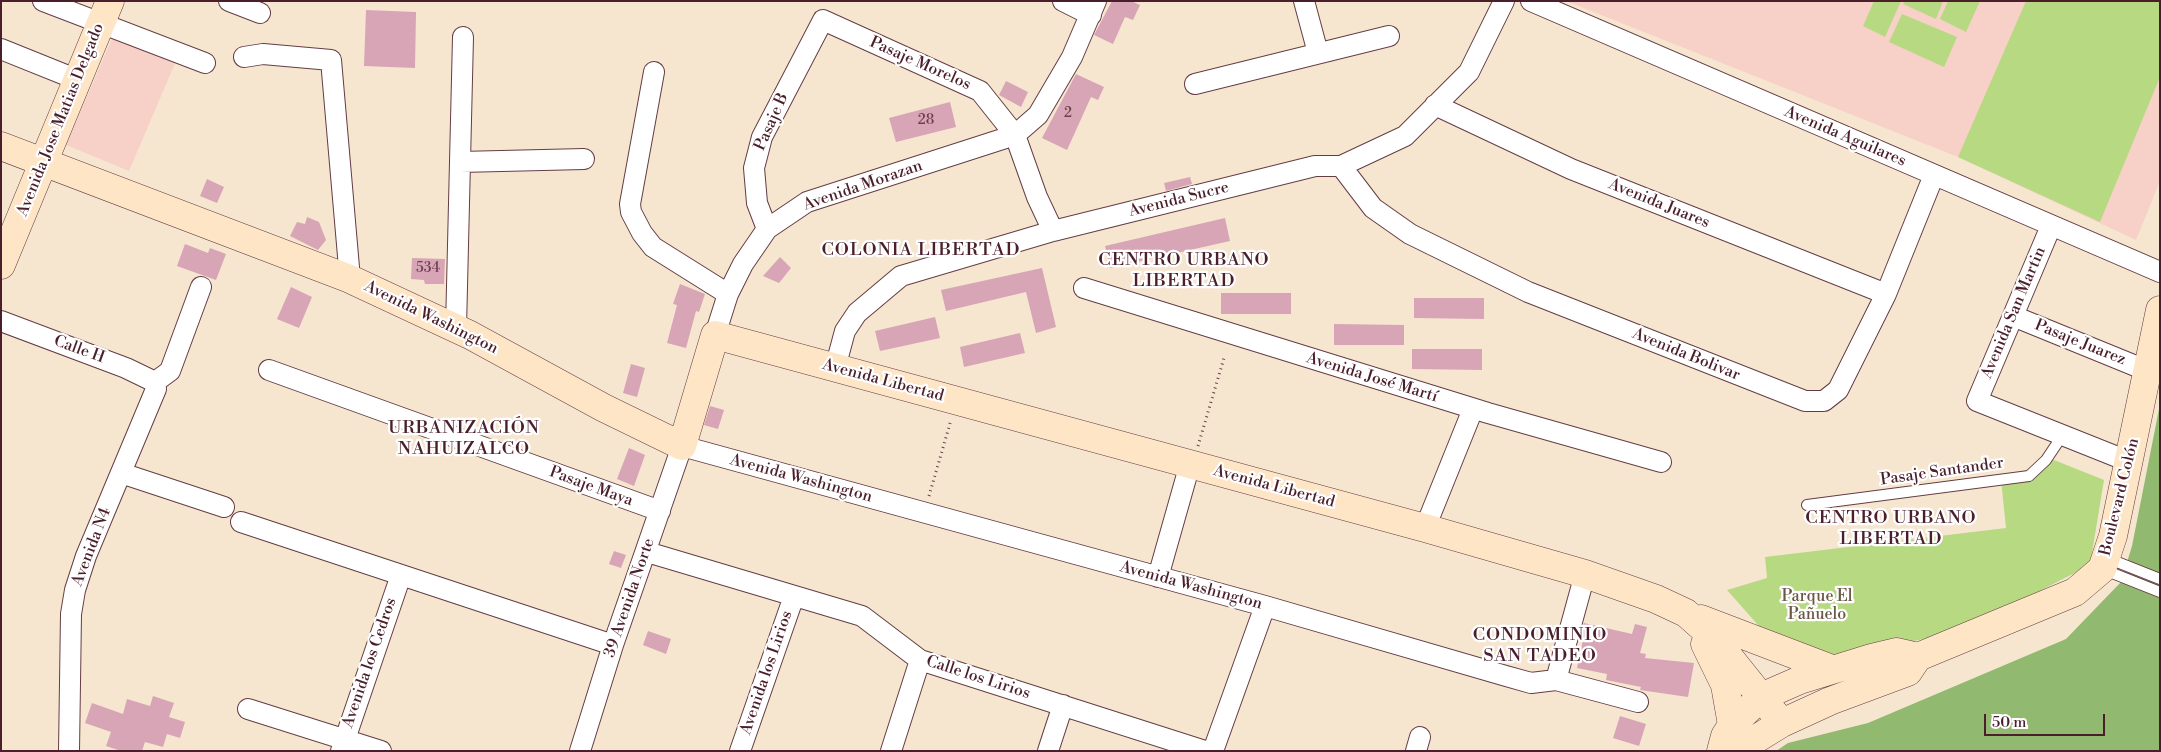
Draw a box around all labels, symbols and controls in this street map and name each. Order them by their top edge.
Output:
street label: Avenida Jose Matias Delgado [13,21,109,219]
street label: Pasaje Morelos [867,33,973,95]
street label: Pasaje B [751,90,793,154]
street label: Avenida Aguilares [1781,103,1909,171]
house number: 2 [1064,106,1072,122]
house number: 28 [918,113,934,129]
street label: Avenida Morazan [801,157,925,215]
street label: Avenida Juares [1606,175,1712,233]
street label: Avenida Sucre [1127,178,1231,222]
district label: COLONIA LIBERTAD [819,240,1023,262]
street label: Avenida San Martin [1978,244,2050,382]
district label: CENTRO URBANO LIBERTAD [1097,250,1271,292]
house number: 534 [416,261,440,277]
street label: Avenida Washington [361,277,501,359]
street label: Pasaje Juarez [2032,316,2128,370]
street label: Avenida Bolivar [1629,325,1743,385]
street label: Calle H [51,332,107,368]
street label: Avenida José Martí [1304,349,1440,407]
street label: Avenida Libertad [820,356,946,406]
district label: URBANIZACIÓN NAHUIZALCO [387,418,541,460]
street label: Boulevard Colón [2096,436,2144,558]
street label: Avenida Washington [728,451,874,507]
street label: Pasaje Santander [1879,454,2005,490]
street label: Avenida Libertad [1211,462,1337,512]
street label: Pasaje Maya [546,463,636,511]
street label: Avenida N4 [68,505,116,589]
district label: CENTRO URBANO LIBERTAD [1804,508,1978,550]
street label: 39 Avenida Norte [601,536,659,660]
street label: Avenida Washington [1118,558,1264,614]
park label: Parque El Pañuelo [1781,587,1853,625]
street label: Avenida los Cedros [339,595,401,731]
street label: Avenida los Lirios [737,609,797,737]
district label: CONDOMINIO SAN TADEO [1471,625,1609,668]
street label: Calle los Lirios [924,652,1032,704]
scale bar [1986,704,2107,736]
text: 50 m [1992,713,2026,732]

